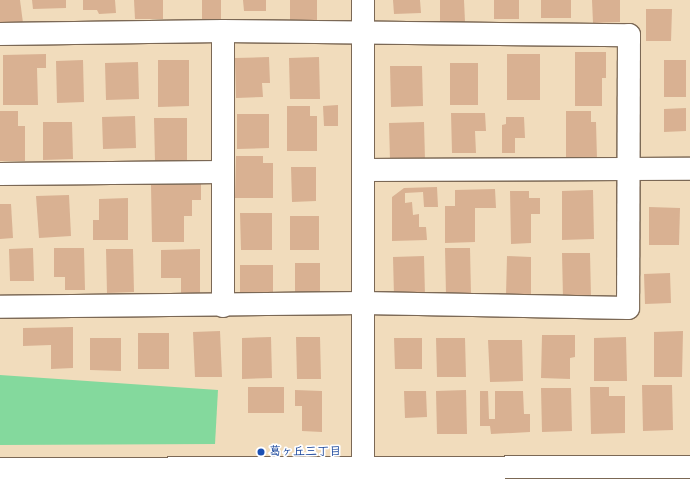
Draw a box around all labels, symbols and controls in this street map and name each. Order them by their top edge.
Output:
place label: 葛ヶ丘三丁目 [269,445,341,459]
marker: 葛ヶ丘三丁目 [256,447,266,457]

